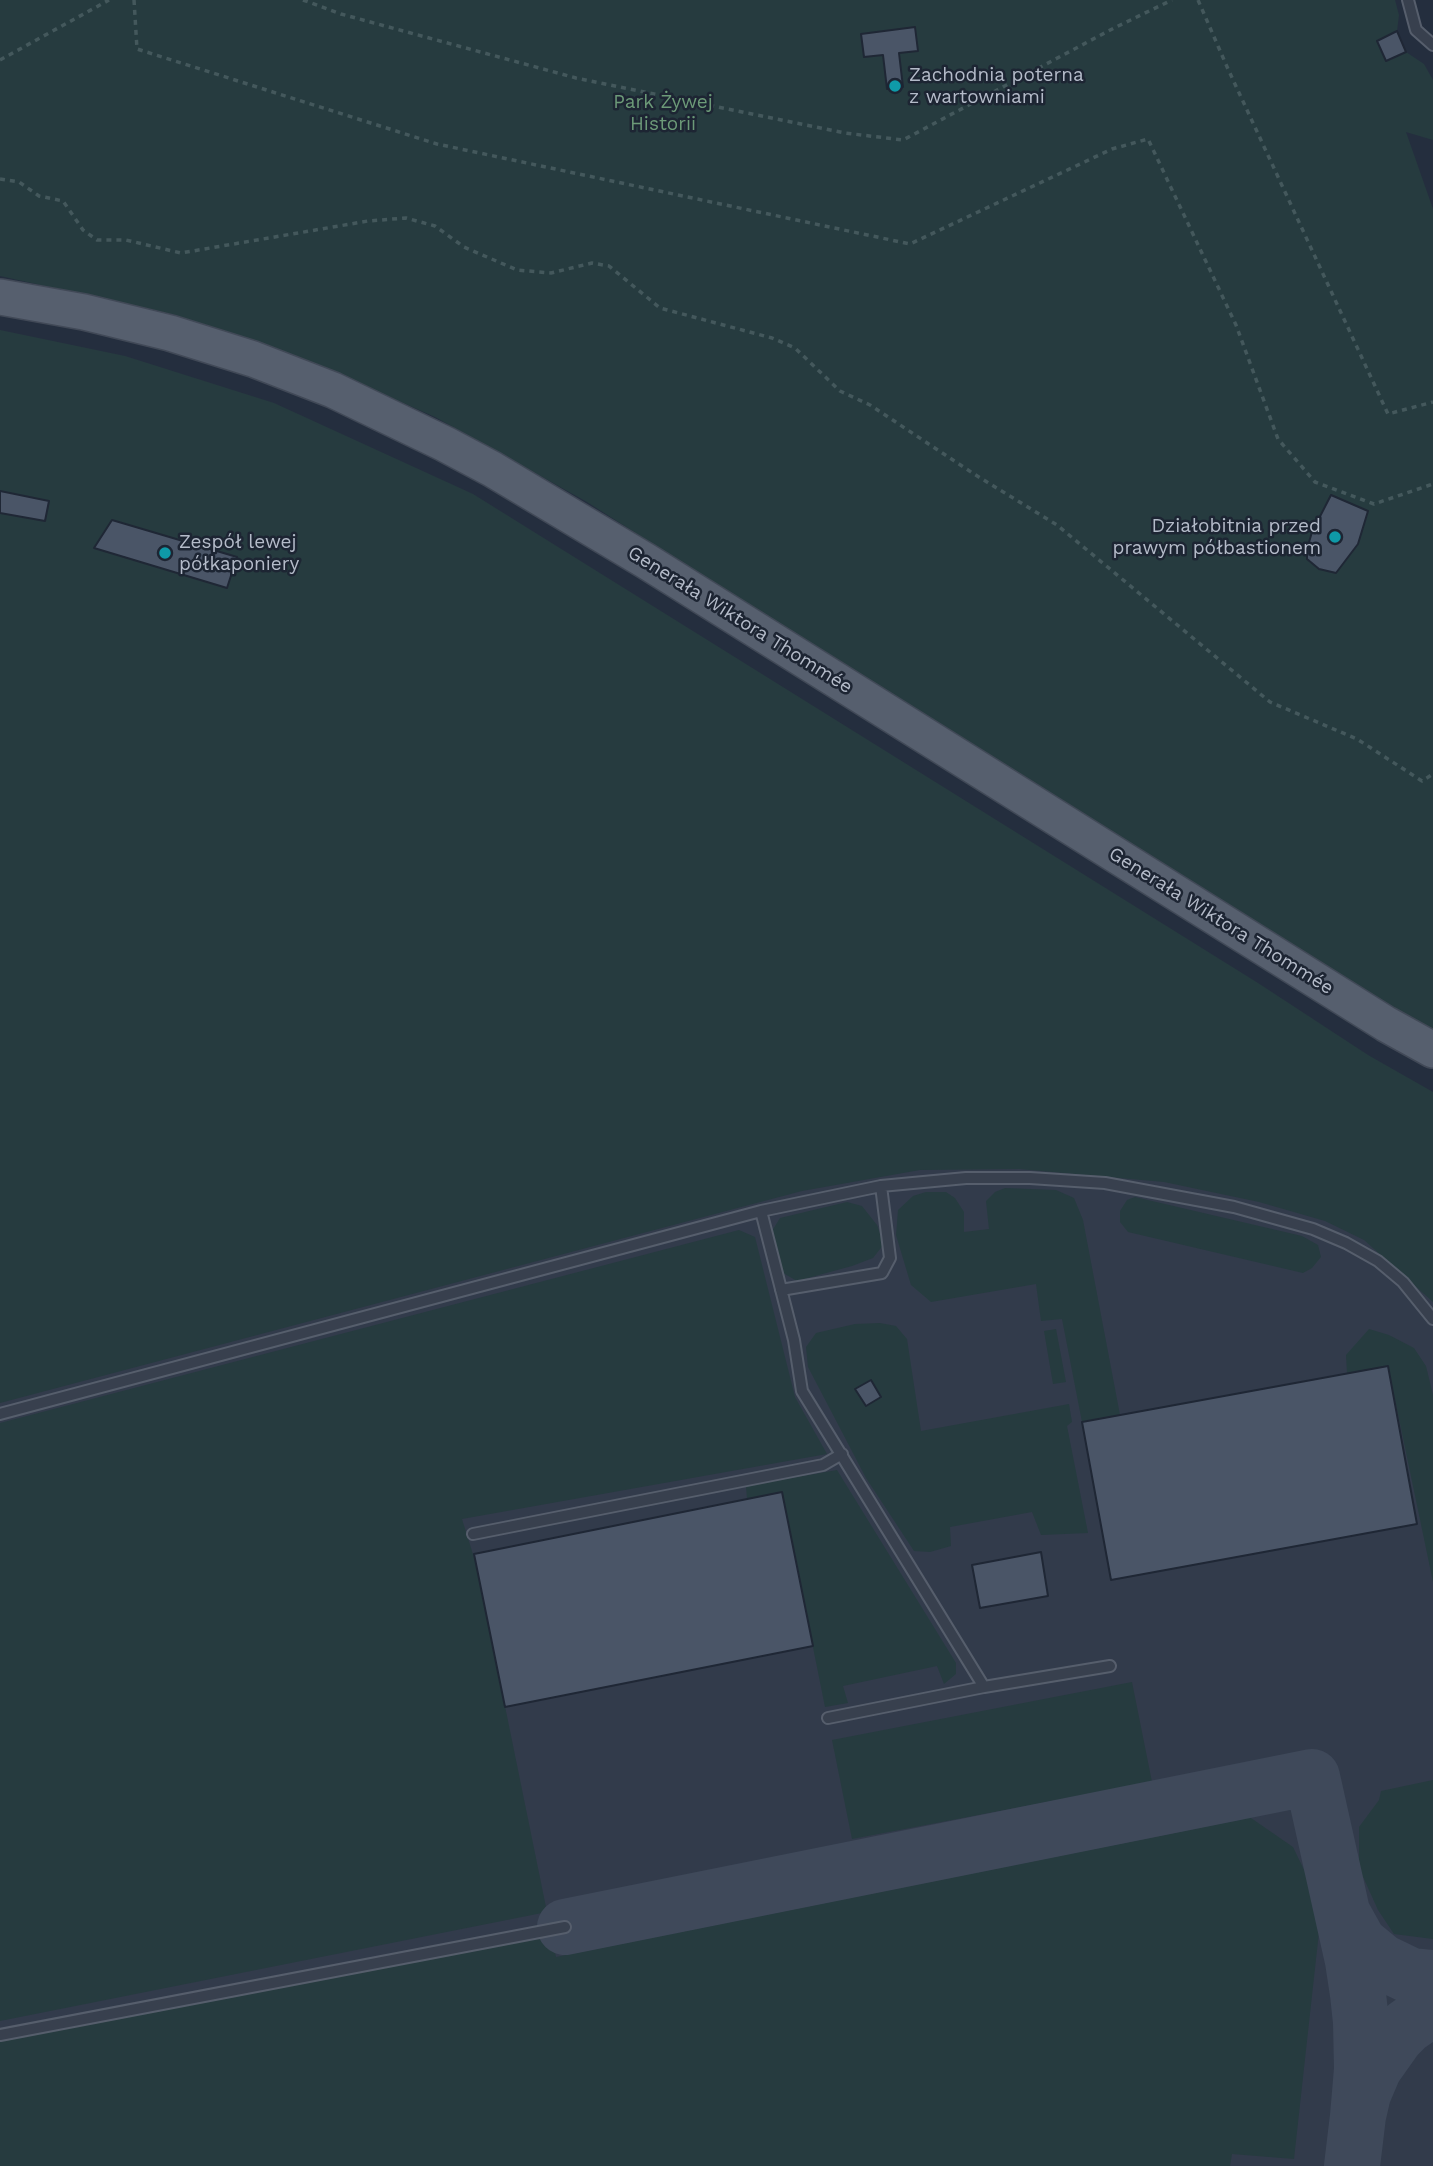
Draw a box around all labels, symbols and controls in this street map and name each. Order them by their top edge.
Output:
place label: Zachodnia poterna z wartowniami [909,64,1084,108]
marker: Zachodnia poterna z wartowniami [887,78,903,94]
park label: Park Żywej Historii [613,91,713,135]
place label: Działobitnia przed prawym półbastionem [1112,515,1321,559]
marker: Działobitnia przed prawym półbastionem [1327,529,1343,545]
place label: Zespół lewej półkaponiery [179,531,299,575]
street label: Generała Wiktora Thommée [623,541,857,699]
marker: Zespół lewej półkaponiery [157,545,173,561]
street label: Generała Wiktora Thommée [1104,842,1338,1000]

